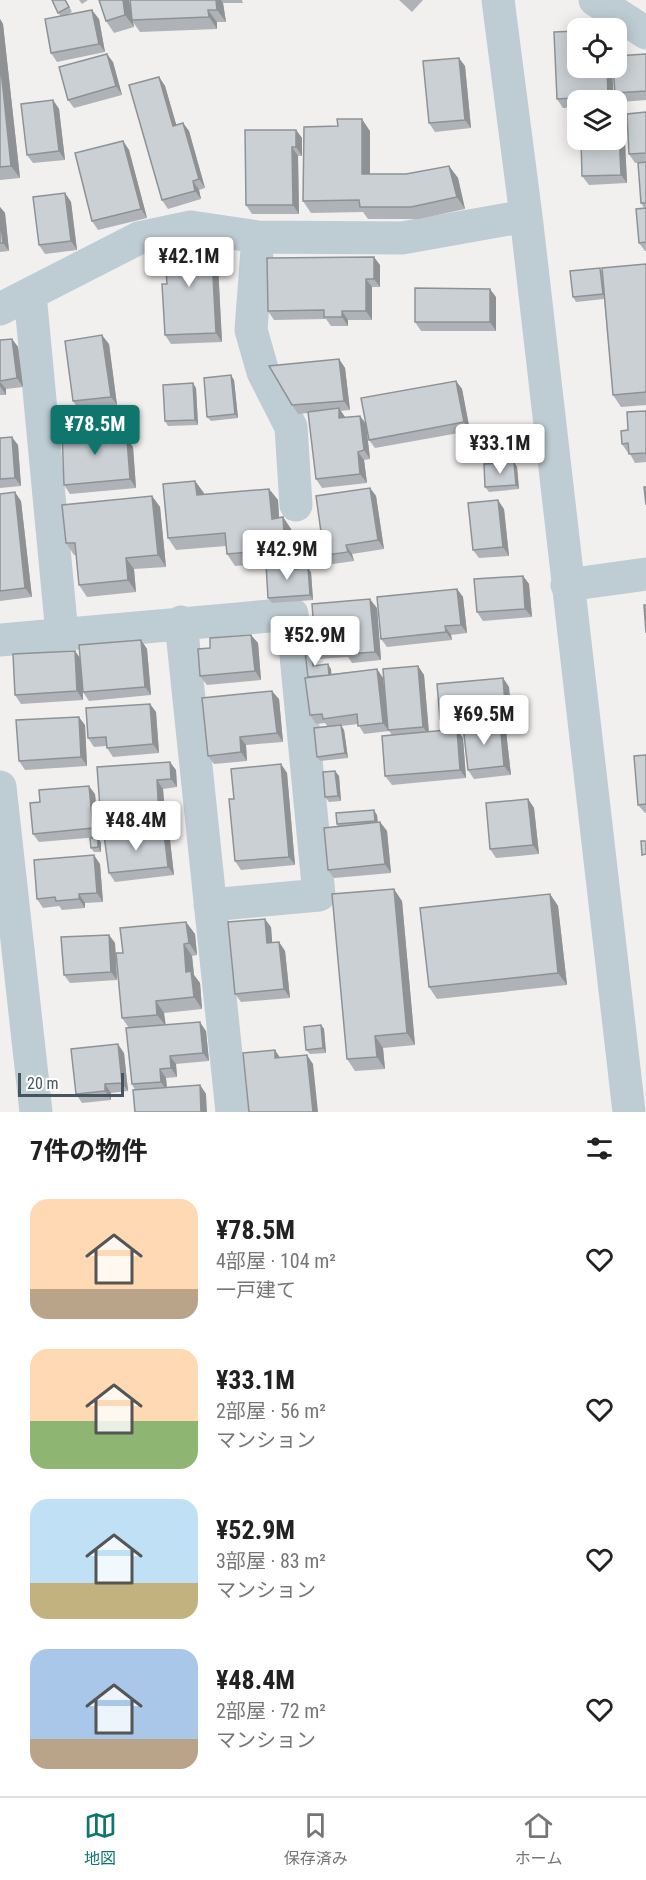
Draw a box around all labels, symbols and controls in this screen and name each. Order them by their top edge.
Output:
map controls [567,18,627,150]
button: locate [567,18,627,78]
button: layers [567,90,627,150]
pin: ¥42.1M [140,237,238,288]
text: ¥42.1M [159,244,219,268]
pin: ¥78.5M [46,405,144,456]
text: ¥78.5M [65,412,125,436]
pin: ¥33.1M [451,424,549,475]
text: ¥33.1M [470,431,530,455]
pin: ¥42.9M [238,530,336,581]
text: ¥42.9M [257,537,317,561]
pin: ¥52.9M [266,616,364,667]
text: ¥52.9M [285,623,345,647]
pin: ¥69.5M [435,695,533,746]
text: ¥69.5M [454,702,514,726]
pin: ¥48.4M [87,801,185,852]
text: ¥48.4M [106,808,166,832]
scale bar [18,1070,124,1098]
text: 20 m [27,1074,59,1093]
icon: filters [583,1132,616,1165]
text: 7件の物件 [30,1136,147,1166]
text: ¥78.5M [216,1215,295,1245]
icon: home [78,1223,150,1295]
icon: heart [583,1243,616,1276]
text: 4部屋 · 104 m² [216,1249,336,1273]
text: 一戸建て [216,1278,296,1302]
text: ¥33.1M [216,1365,295,1395]
icon: home [78,1373,150,1445]
icon: heart [583,1393,616,1426]
text: 2部屋 · 56 m² [216,1399,326,1423]
text: マンション [216,1428,316,1452]
text: ¥52.9M [216,1515,295,1545]
icon: home [78,1523,150,1595]
icon: heart [583,1543,616,1576]
text: 3部屋 · 83 m² [216,1549,326,1573]
text: マンション [216,1578,316,1602]
text: ¥48.4M [216,1665,295,1695]
icon: home [78,1673,150,1745]
icon: heart [583,1693,616,1726]
text: 2部屋 · 72 m² [216,1699,326,1723]
text: マンション [216,1728,316,1752]
tab: 地図 [84,1809,117,1869]
tab: 保存済み [284,1809,348,1869]
tab: ホーム [515,1809,562,1869]

